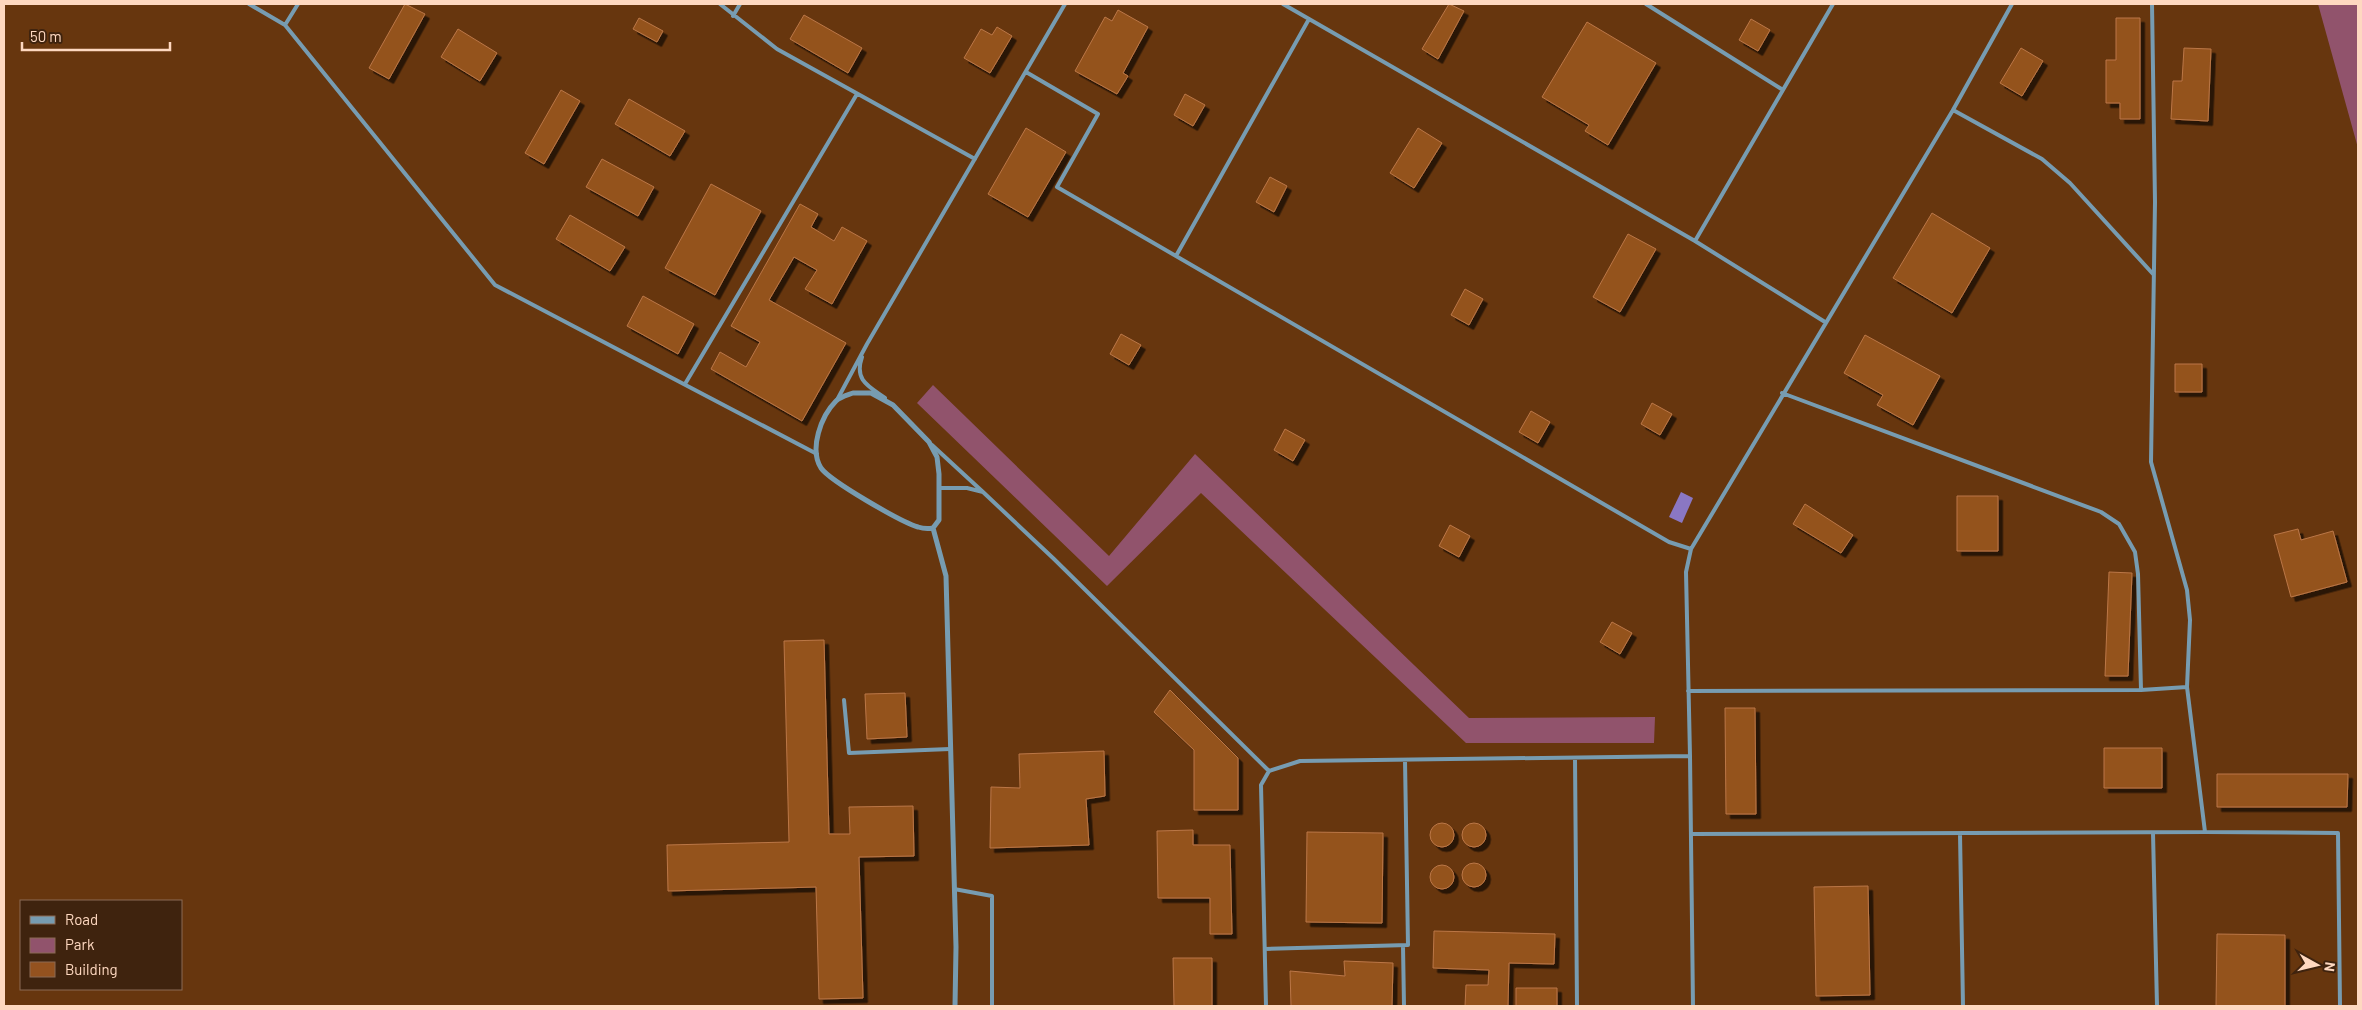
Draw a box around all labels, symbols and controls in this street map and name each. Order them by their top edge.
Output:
scale bar [22,20,170,52]
text: 50 m [30,27,62,45]
legend [20,900,182,990]
text: Road [65,910,98,928]
text: Park [65,935,95,953]
north arrow [2292,940,2342,990]
text: Building [65,960,118,978]
text: N [2321,961,2339,973]

